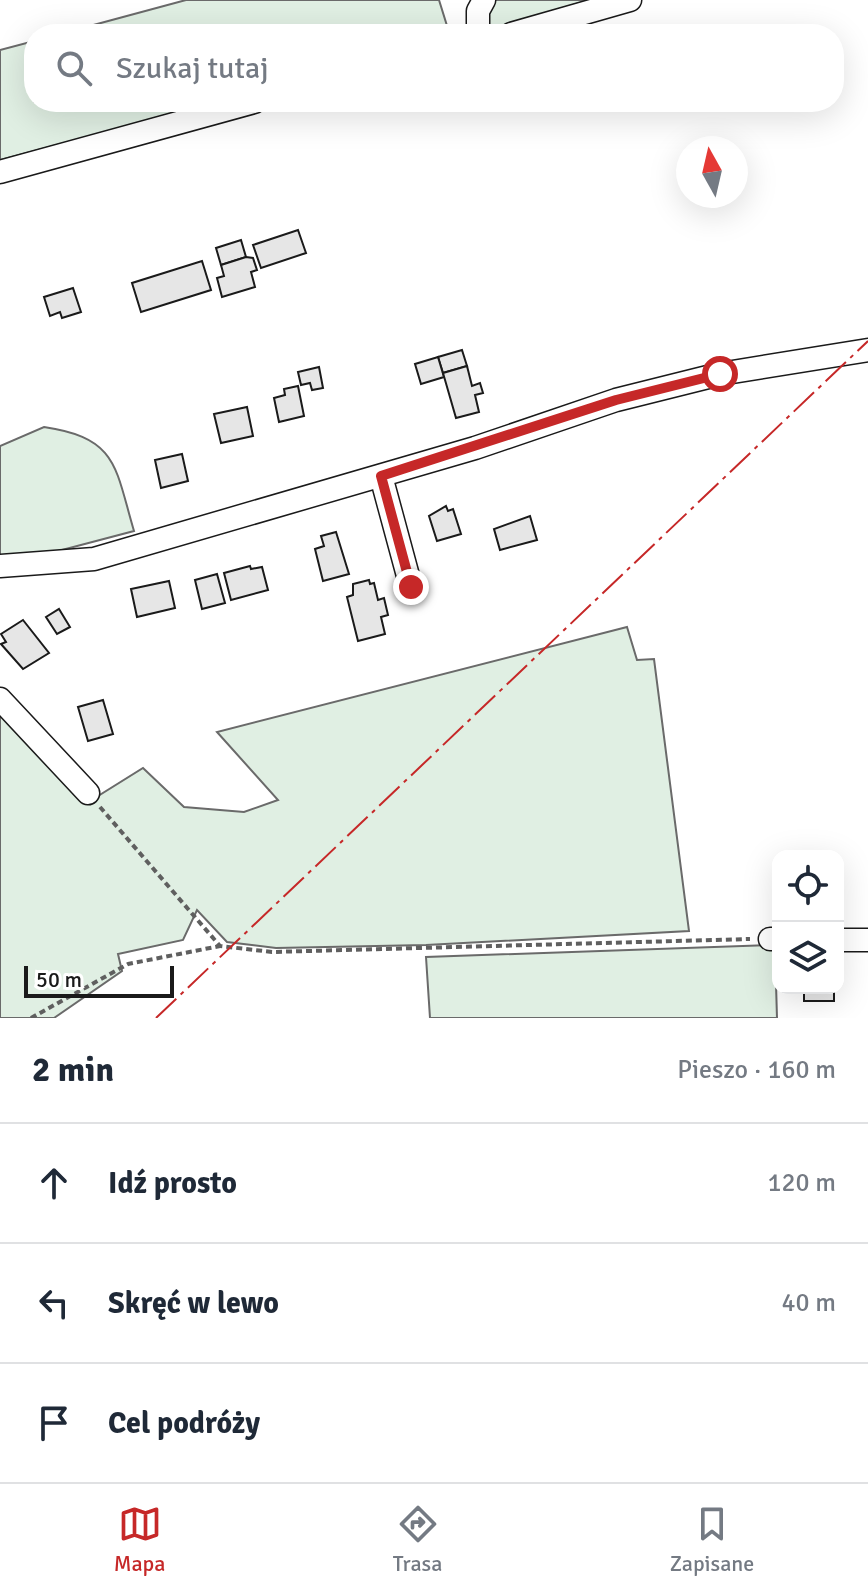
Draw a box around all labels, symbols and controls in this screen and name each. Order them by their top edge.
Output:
search box [24,24,844,112]
icon: search [52,46,96,90]
text: Szukaj tutaj [116,50,269,87]
north arrow [676,136,748,208]
route start [702,356,738,392]
route end [393,569,429,605]
map controls [772,850,844,994]
button: locate [772,850,844,922]
button: layers [772,922,844,994]
scale bar [24,962,174,998]
text: 50 m [36,966,82,993]
text: 2 min [32,1049,114,1091]
text: Pieszo · 160 m [677,1054,836,1086]
icon: ahead [32,1161,76,1205]
text: Idź prosto [108,1165,237,1202]
text: 120 m [767,1167,836,1199]
icon: left [32,1281,76,1325]
text: Skręć w lewo [108,1285,279,1322]
text: 40 m [781,1287,836,1319]
icon: arrive [32,1401,76,1445]
text: Cel podróży [108,1405,260,1442]
tab: Mapa [114,1502,165,1577]
tab: Trasa [393,1502,442,1577]
tab: Zapisane [670,1502,754,1577]

